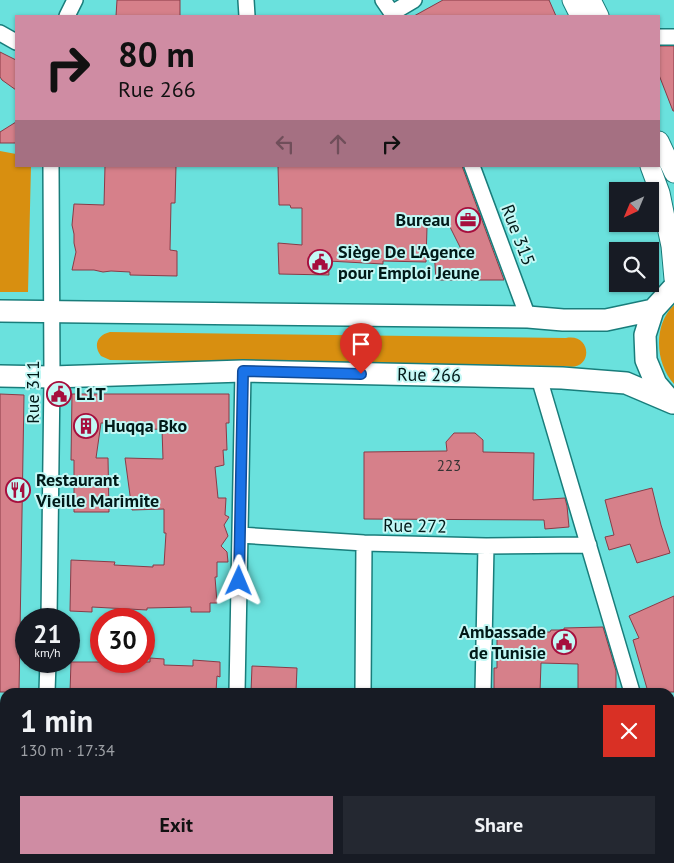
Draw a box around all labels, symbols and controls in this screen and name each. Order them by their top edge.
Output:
text: 80 m [118,31,195,77]
icon: right [35,35,100,100]
text: Rue 266 [118,75,196,103]
icon: left [271,130,299,158]
icon: ahead [324,130,352,158]
icon: right [377,130,405,158]
north arrow [609,182,659,232]
map controls [609,182,659,292]
street label: Rue 315 [496,201,541,269]
office icon: Bureau [455,207,481,233]
place label: Bureau [396,208,450,231]
place label: Siège De L'Agence pour Emploi Jeune [338,240,480,284]
button: search [609,242,659,292]
public building icon: Siège De L'Agence pour Emploi Jeune [307,249,333,275]
pin [340,323,382,374]
icon: arrive [347,330,375,358]
street label: Rue 311 [21,360,44,424]
street label: Rue 266 [397,362,461,387]
public building icon: L1T [46,381,72,407]
place label: L1T [76,382,106,405]
building icon: Huqqa Bko [73,413,99,439]
place label: Huqqa Bko [104,414,187,437]
house number: 223 [437,456,461,475]
place label: Restaurant Vieille Marimite [35,468,159,512]
restaurant icon: Restaurant Vieille Marimite [5,477,31,503]
street label: Rue 272 [383,513,447,538]
position arrow [212,554,264,606]
speed limit sign: 30 [90,608,155,673]
text: 21 [33,618,62,650]
place label: Ambassade de Tunisie [459,620,546,664]
public building icon: Ambassade de Tunisie [551,629,577,655]
text: km/h [34,645,61,660]
text: 1 min [20,701,93,740]
button: close [603,705,655,757]
text: 130 m · 17:34 [20,740,115,760]
button: Exit [20,796,333,854]
button: Share [343,796,655,854]

